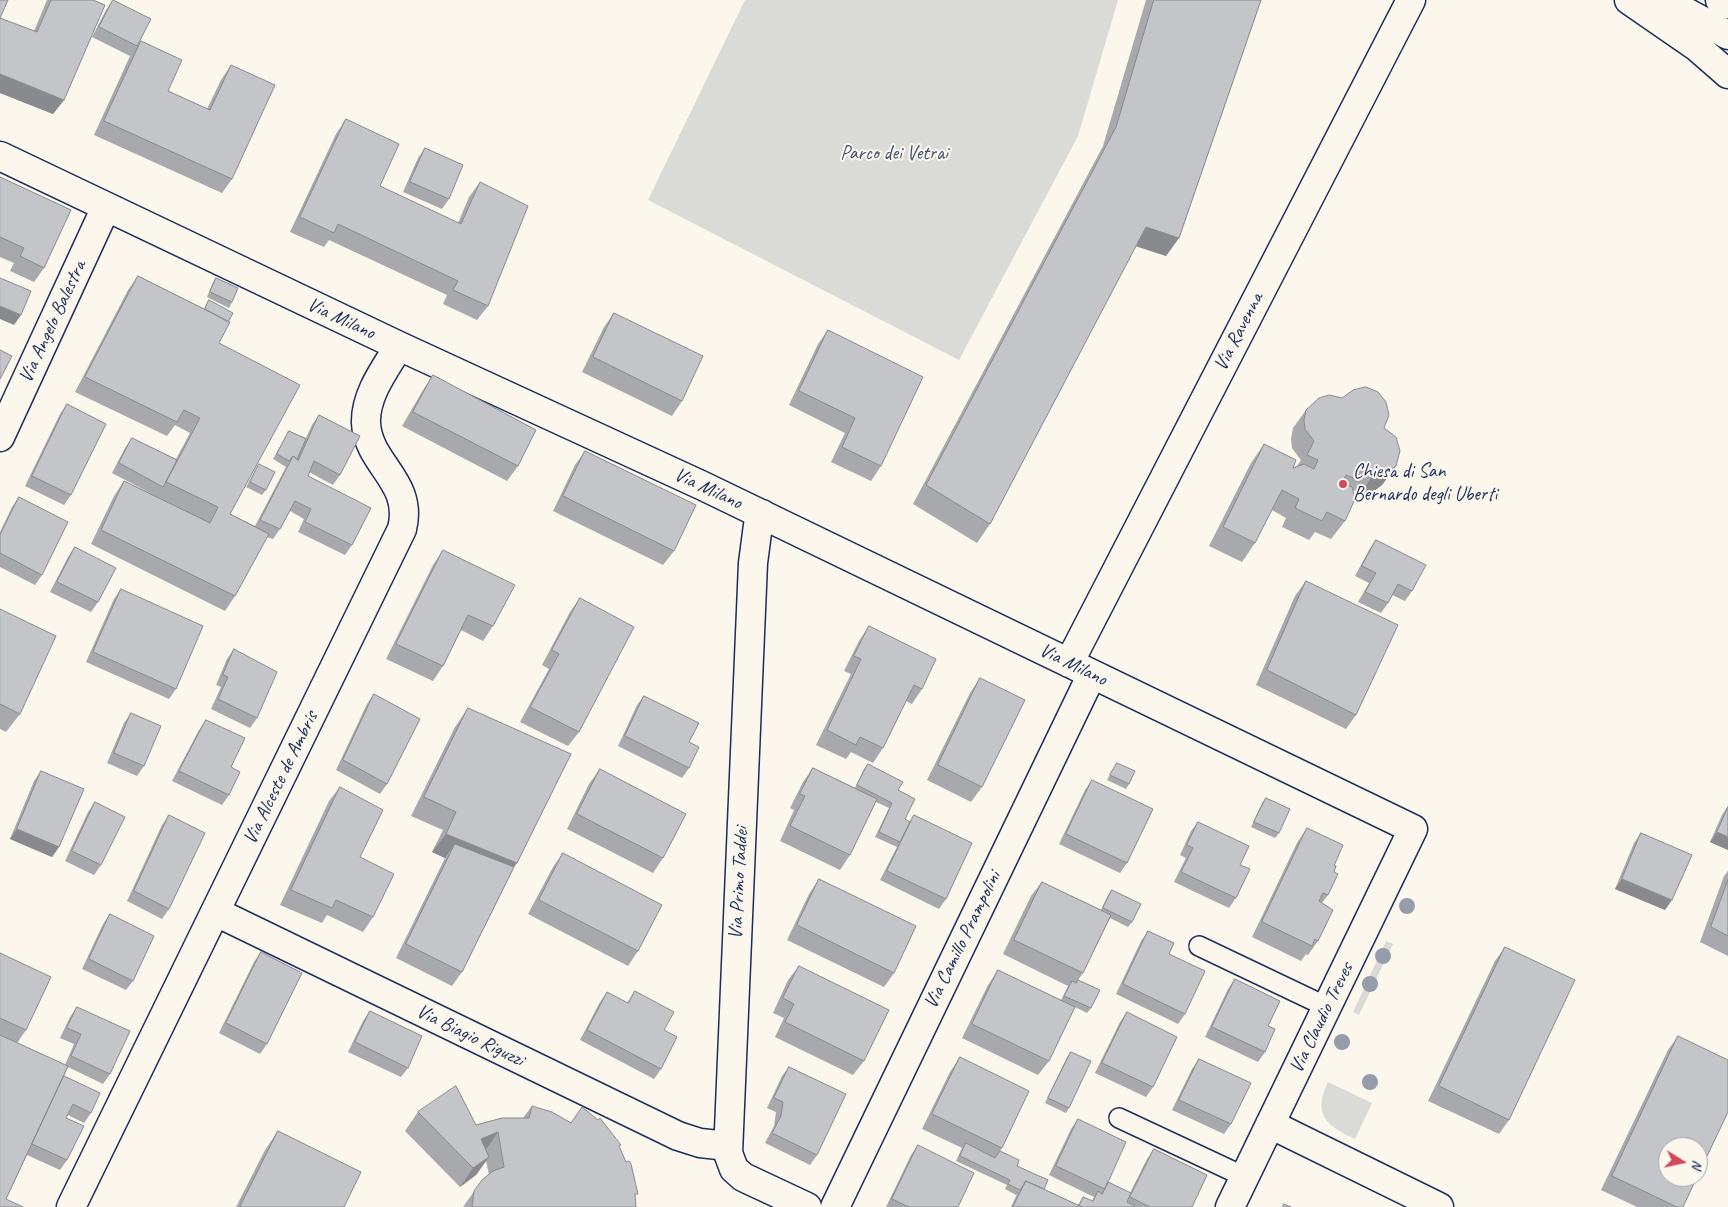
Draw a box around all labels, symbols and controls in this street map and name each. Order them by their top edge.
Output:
park label: Parco dei Vetrai [840,142,948,166]
street label: Via Angelo Balestra [14,257,92,387]
street label: Via Ravenna [1209,289,1269,375]
street label: Via Milano [303,293,379,345]
place label: Chiesa di San Bernardo degli Uberti [1353,460,1497,507]
street label: Via Milano [670,463,746,515]
marker: Chiesa di San Bernardo degli Uberti [1337,478,1349,490]
street label: Via Milano [1035,638,1111,692]
street label: Via Alceste de Ambris [238,708,324,848]
street label: Via Primo Taddei [724,826,754,940]
street label: Via Camillo Prampolini [919,867,1007,1013]
street label: Via Claudio Treves [1285,959,1359,1077]
street label: Via Biagio Riguzzi [412,1000,528,1072]
north arrow [1658,1137,1708,1187]
text: N [1688,1159,1706,1170]

